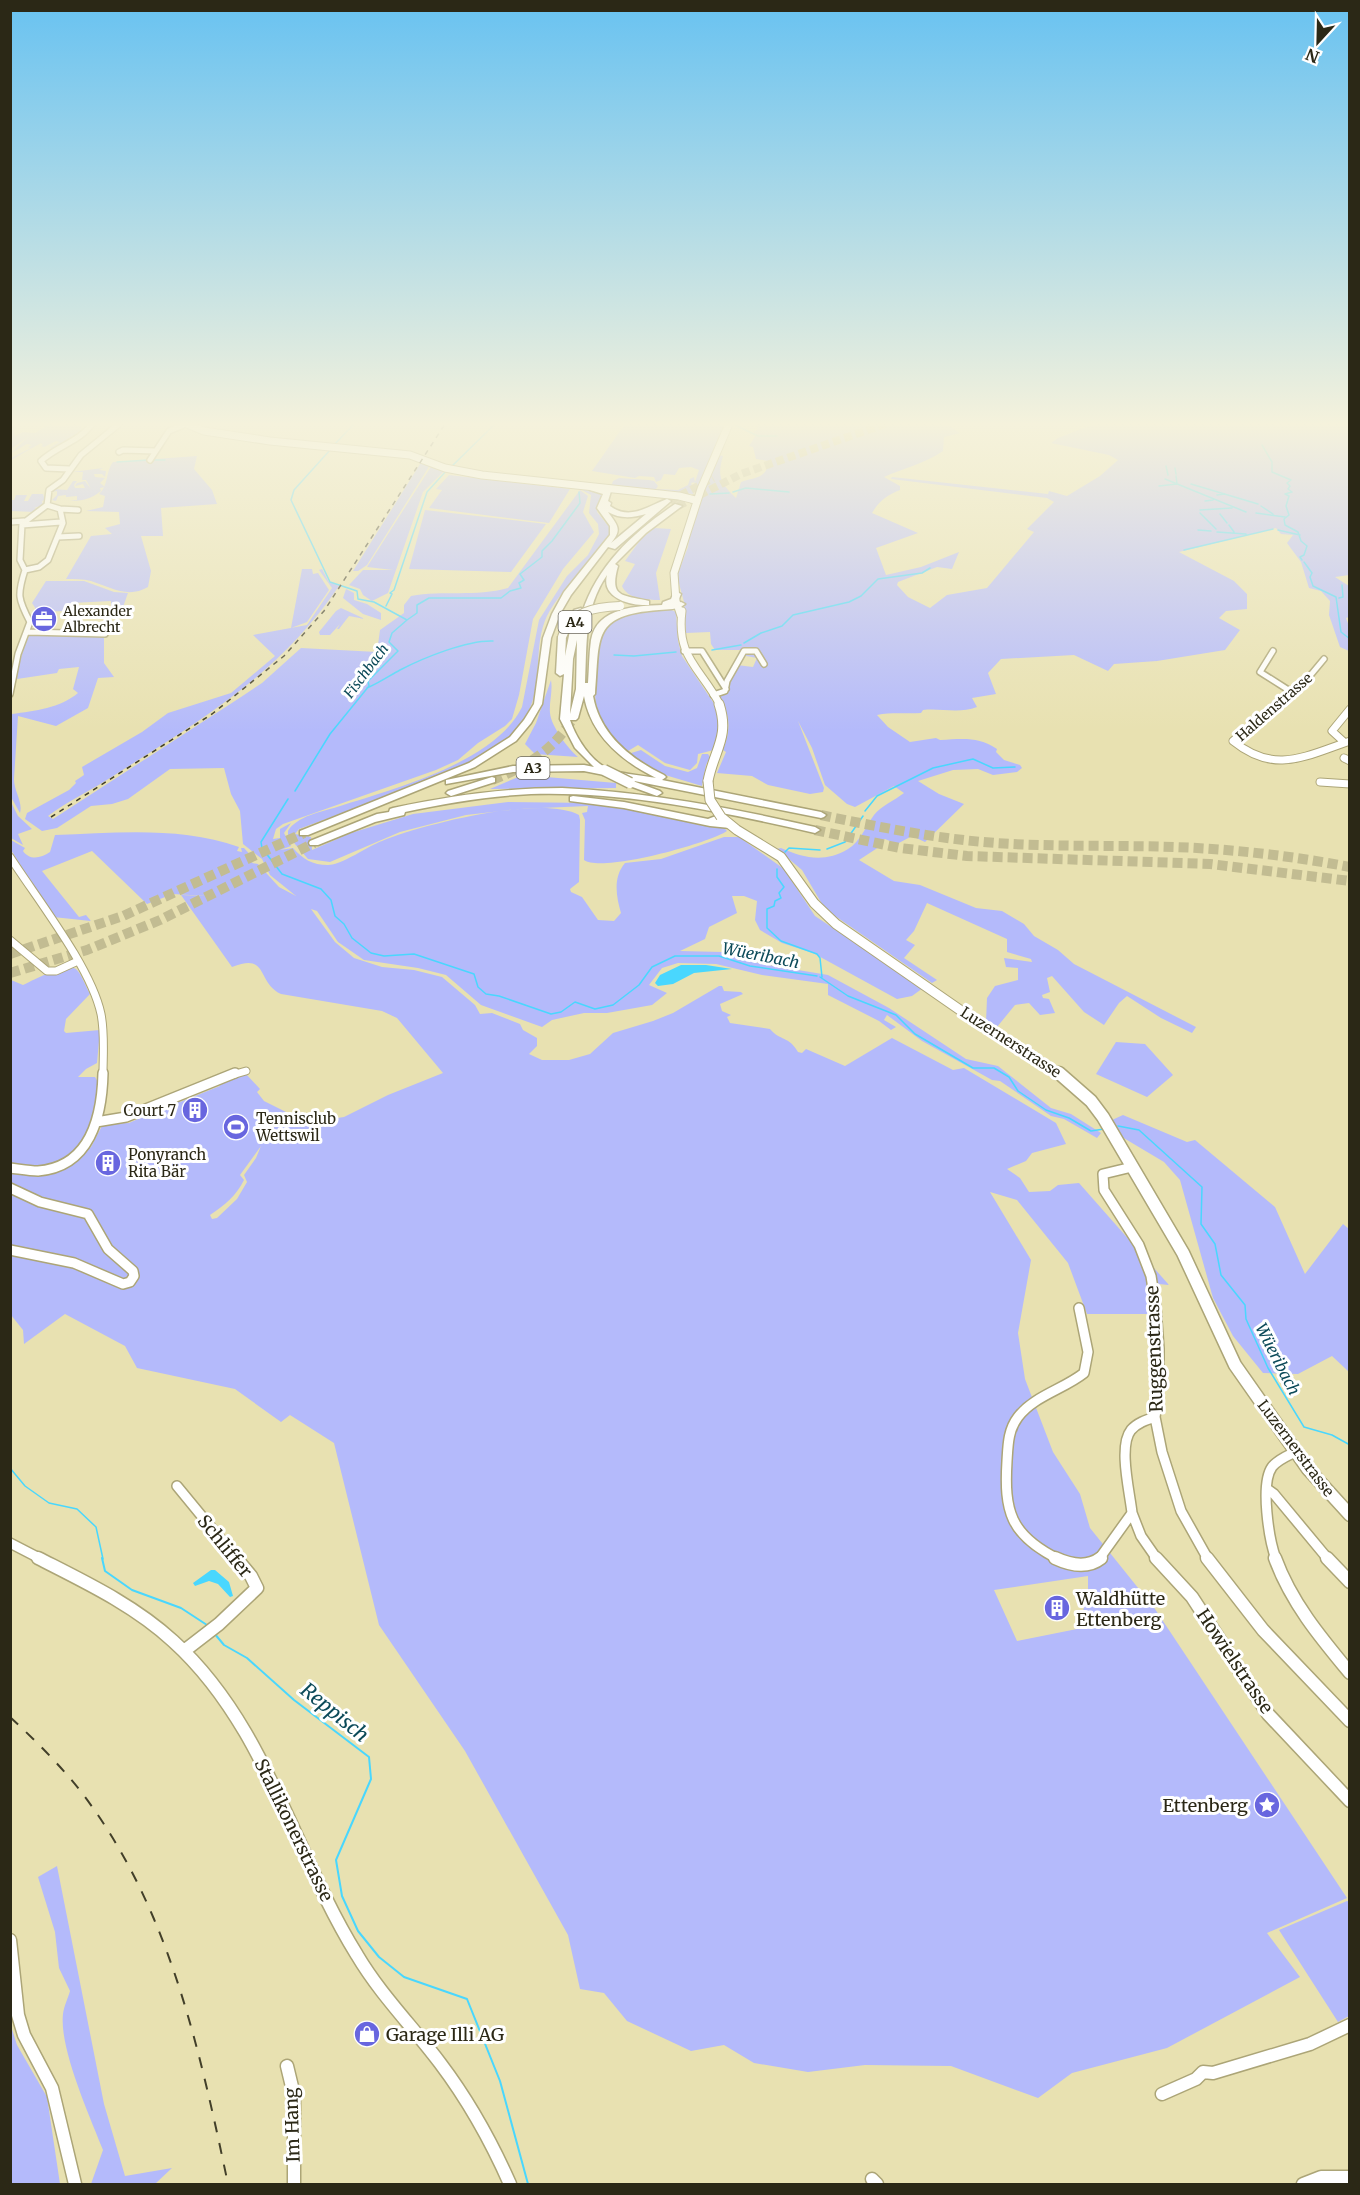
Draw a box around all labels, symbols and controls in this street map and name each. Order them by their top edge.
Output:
north arrow [1288,12,1348,72]
text: N [1302,44,1322,68]
place label: Alexander Albrecht [62,602,132,636]
office icon: Alexander Albrecht [29,604,59,634]
road number: A4 [558,611,592,633]
water label: Fischbach [339,640,392,703]
street label: Haldenstrasse [1232,669,1316,745]
road number: A3 [516,757,550,779]
water label: Wüeribach [721,938,801,972]
street label: Luzernerstrasse [957,1002,1065,1082]
building icon: Court 7 [180,1095,210,1125]
place label: Court 7 [124,1101,176,1120]
place label: Tennisclub Wettswil [255,1109,336,1145]
sports icon: Tennisclub Wettswil [221,1112,251,1142]
place label: Ponyranch Rita Bär [128,1145,206,1181]
building icon: Ponyranch Rita Bär [93,1148,123,1178]
street label: Ruggenstrasse [1140,1285,1168,1413]
water label: Wüeribach [1251,1320,1305,1398]
street label: Luzernerstrasse [1253,1396,1339,1500]
street label: Schliffer [193,1510,257,1582]
place label: Waldhütte Ettenberg [1075,1587,1165,1631]
building icon: Waldhütte Ettenberg [1042,1593,1072,1623]
street label: Howielstrasse [1192,1604,1278,1718]
water label: Reppisch [296,1677,374,1747]
street label: Stallikonerstrasse [250,1755,338,1905]
place icon: Ettenberg [1252,1790,1282,1820]
place label: Ettenberg [1163,1794,1248,1817]
shop icon: Garage Illi AG [352,2019,382,2049]
place label: Garage Illi AG [386,2023,504,2046]
street label: Im Hang [279,2087,305,2163]

